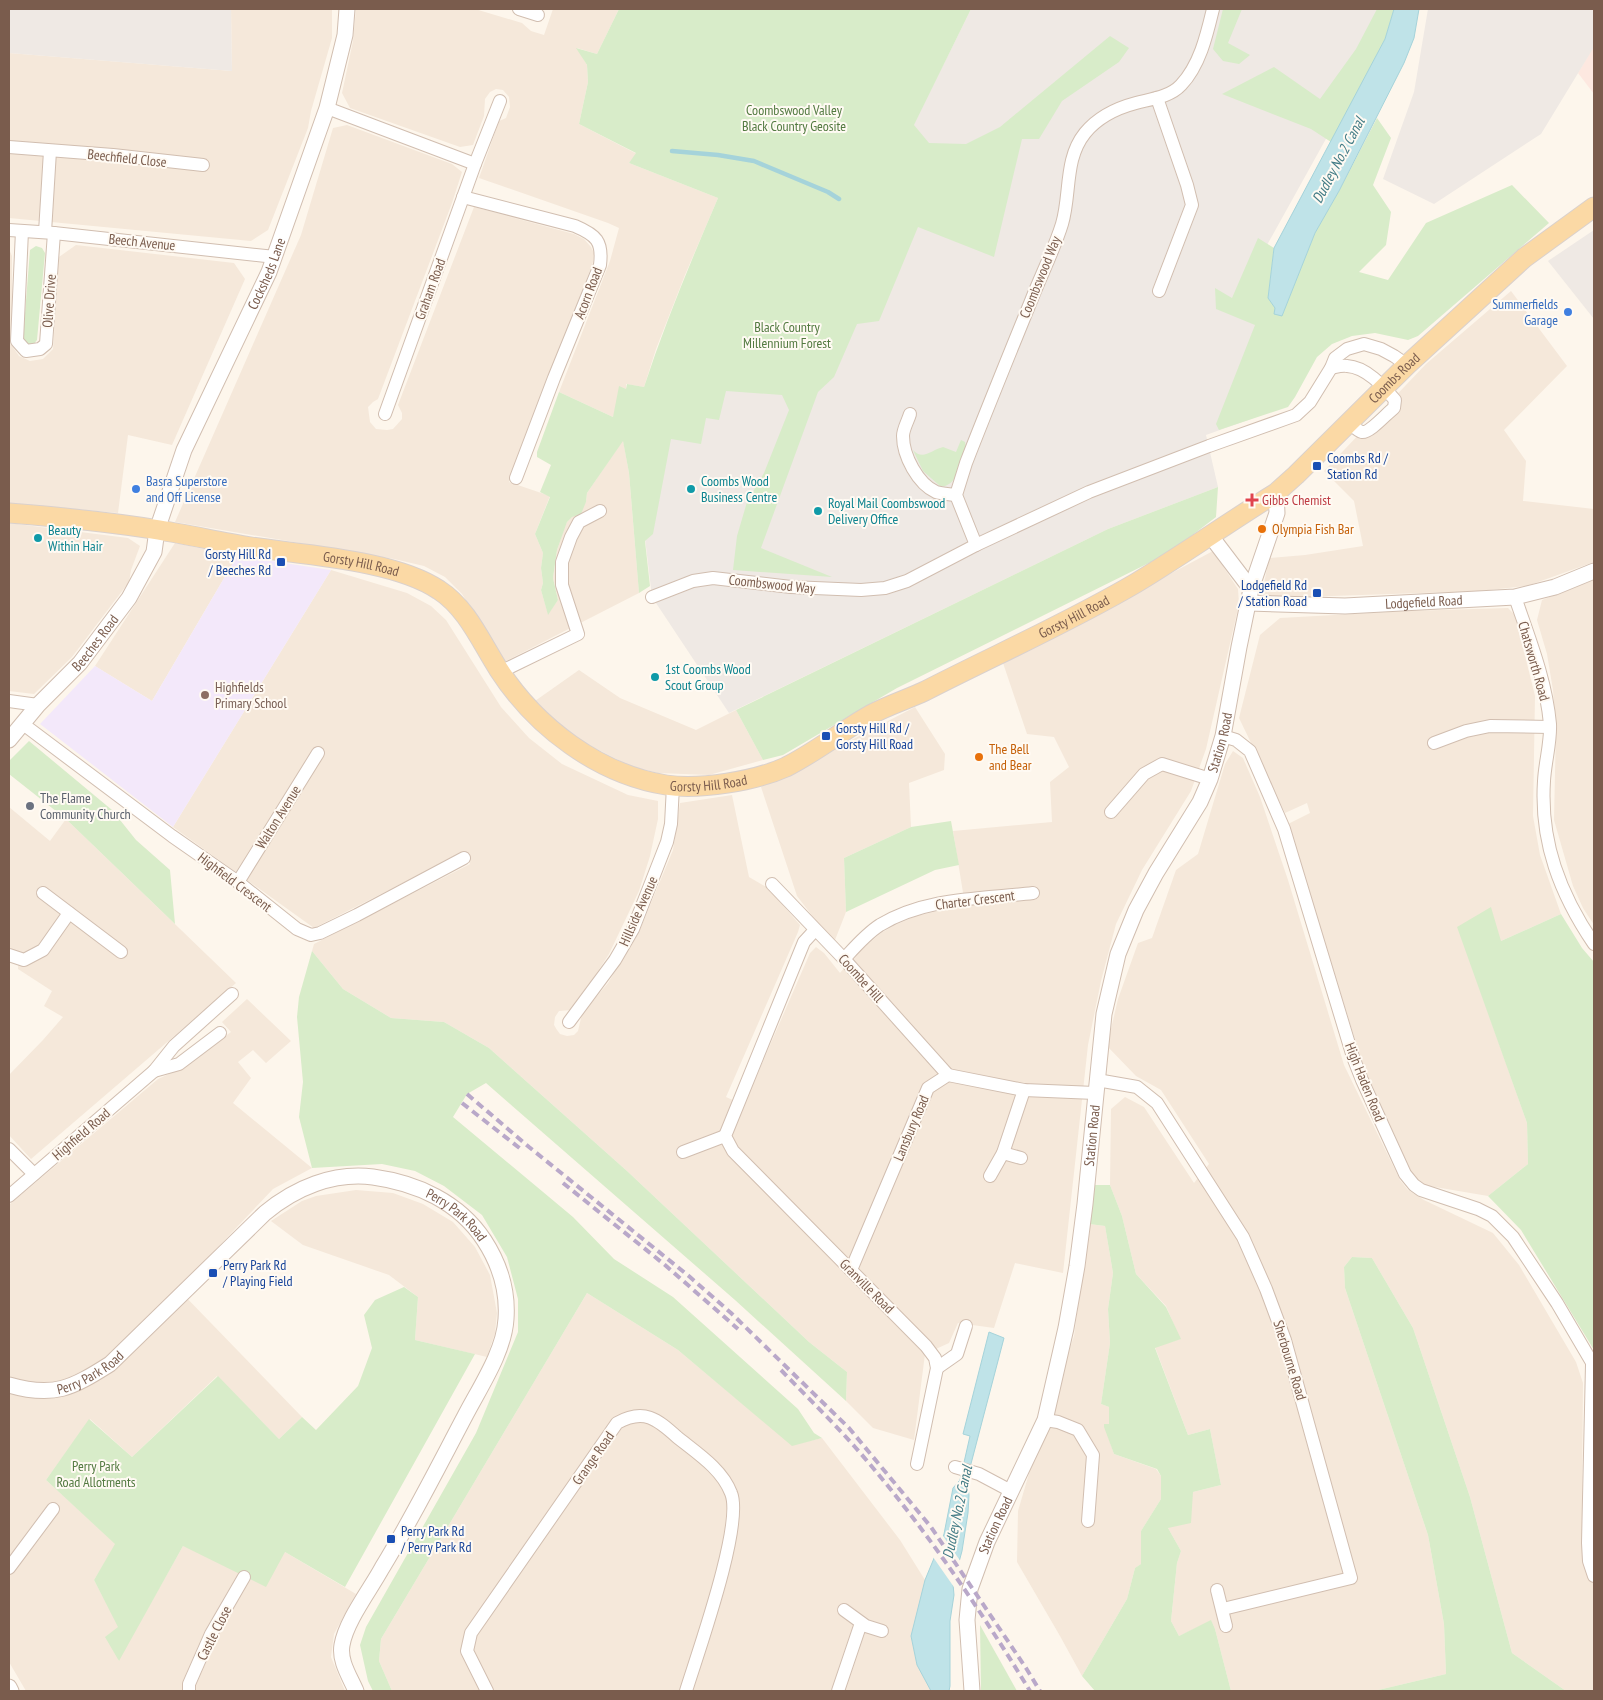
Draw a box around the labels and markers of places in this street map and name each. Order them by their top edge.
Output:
place label: Summerfields Garage [1492,295,1558,329]
marker: Summerfields Garage [1562,306,1574,318]
place label: Coombs Rd / Station Rd [1327,449,1389,483]
marker: Coombs Rd / Station Rd [1311,460,1323,472]
place label: Basra Superstore and Off License [146,472,227,506]
place label: Coombs Wood Business Centre [701,472,777,506]
marker: Basra Superstore and Off License [130,483,142,495]
marker: Coombs Wood Business Centre [685,483,697,495]
place label: Gibbs Chemist [1262,491,1331,509]
place label: Royal Mail Coombswood Delivery Office [828,494,945,528]
marker: Gibbs Chemist [1246,494,1258,506]
marker: Royal Mail Coombswood Delivery Office [812,505,824,517]
place label: Olympia Fish Bar [1272,520,1354,538]
place label: Beauty Within Hair [48,521,103,555]
marker: Olympia Fish Bar [1256,523,1268,535]
marker: Beauty Within Hair [32,532,44,544]
place label: Gorsty Hill Rd / Beeches Rd [205,545,271,579]
marker: Gorsty Hill Rd / Beeches Rd [275,556,287,568]
place label: Lodgefield Rd / Station Road [1238,576,1307,610]
marker: Lodgefield Rd / Station Road [1311,587,1323,599]
place label: 1st Coombs Wood Scout Group [665,660,751,694]
marker: 1st Coombs Wood Scout Group [649,671,661,683]
place label: Highfields Primary School [215,678,287,712]
marker: Highfields Primary School [199,689,211,701]
place label: Gorsty Hill Rd / Gorsty Hill Road [836,719,913,753]
marker: Gorsty Hill Rd / Gorsty Hill Road [820,730,832,742]
place label: The Bell and Bear [989,740,1032,774]
marker: The Bell and Bear [973,751,985,763]
place label: The Flame Community Church [40,789,131,823]
marker: The Flame Community Church [24,800,36,812]
place label: Perry Park Rd / Playing Field [222,1256,293,1290]
marker: Perry Park Rd / Playing Field [207,1267,219,1279]
place label: Perry Park Rd / Perry Park Rd [400,1522,472,1556]
marker: Perry Park Rd / Perry Park Rd [385,1533,397,1545]

